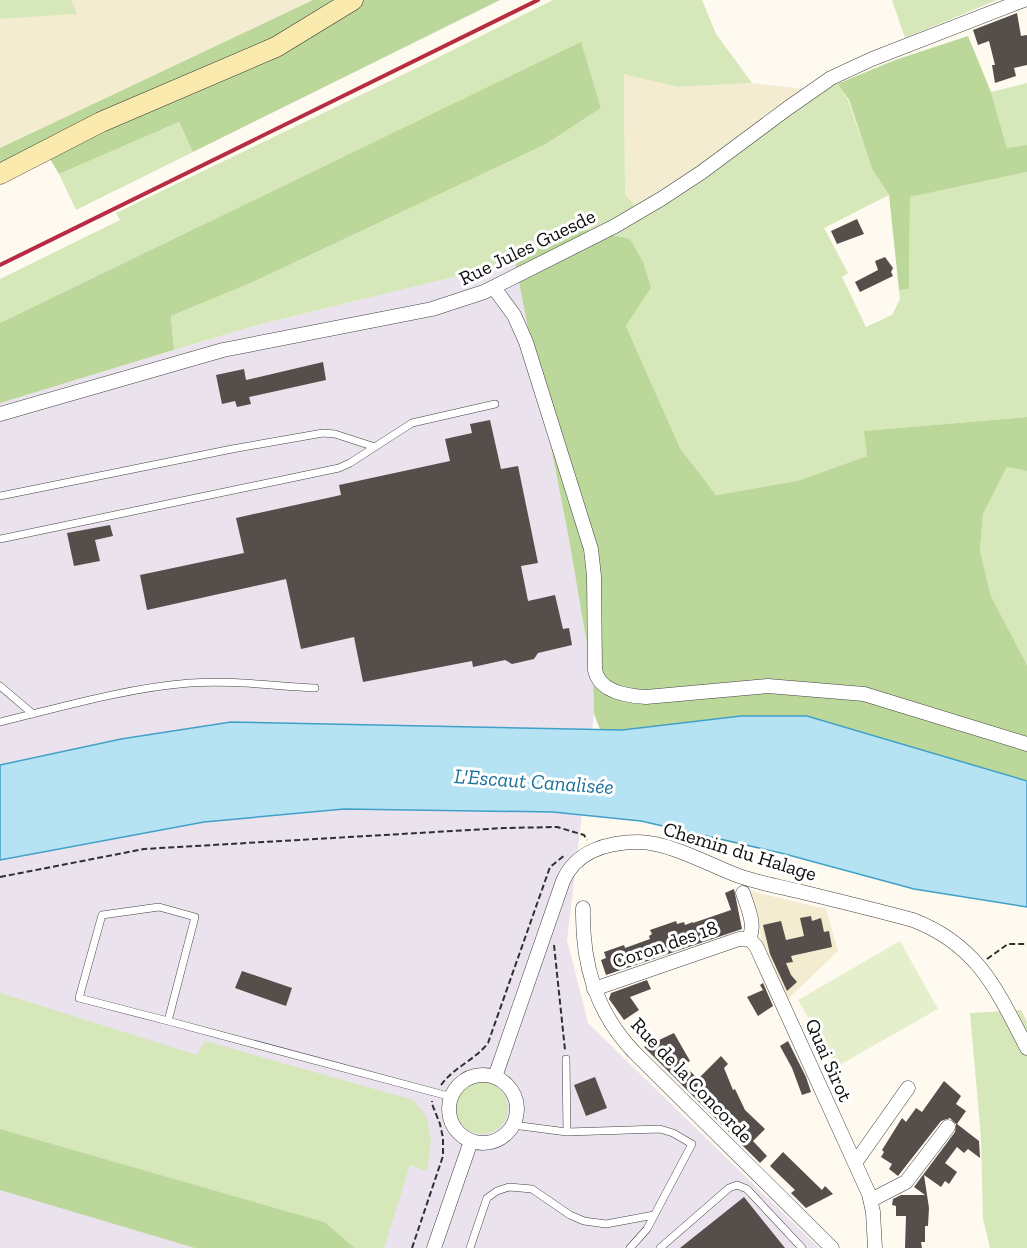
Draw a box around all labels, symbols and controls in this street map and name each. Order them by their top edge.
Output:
street label: Rue Jules Guesde [455,204,599,290]
water label: L'Escaut Canalisée [453,763,615,799]
street label: Chemin du Halage [660,816,820,886]
street label: Coron des 18 [609,915,721,973]
street label: Rue de la Concorde [626,1012,758,1148]
street label: Quai Sirot [800,1015,858,1106]

